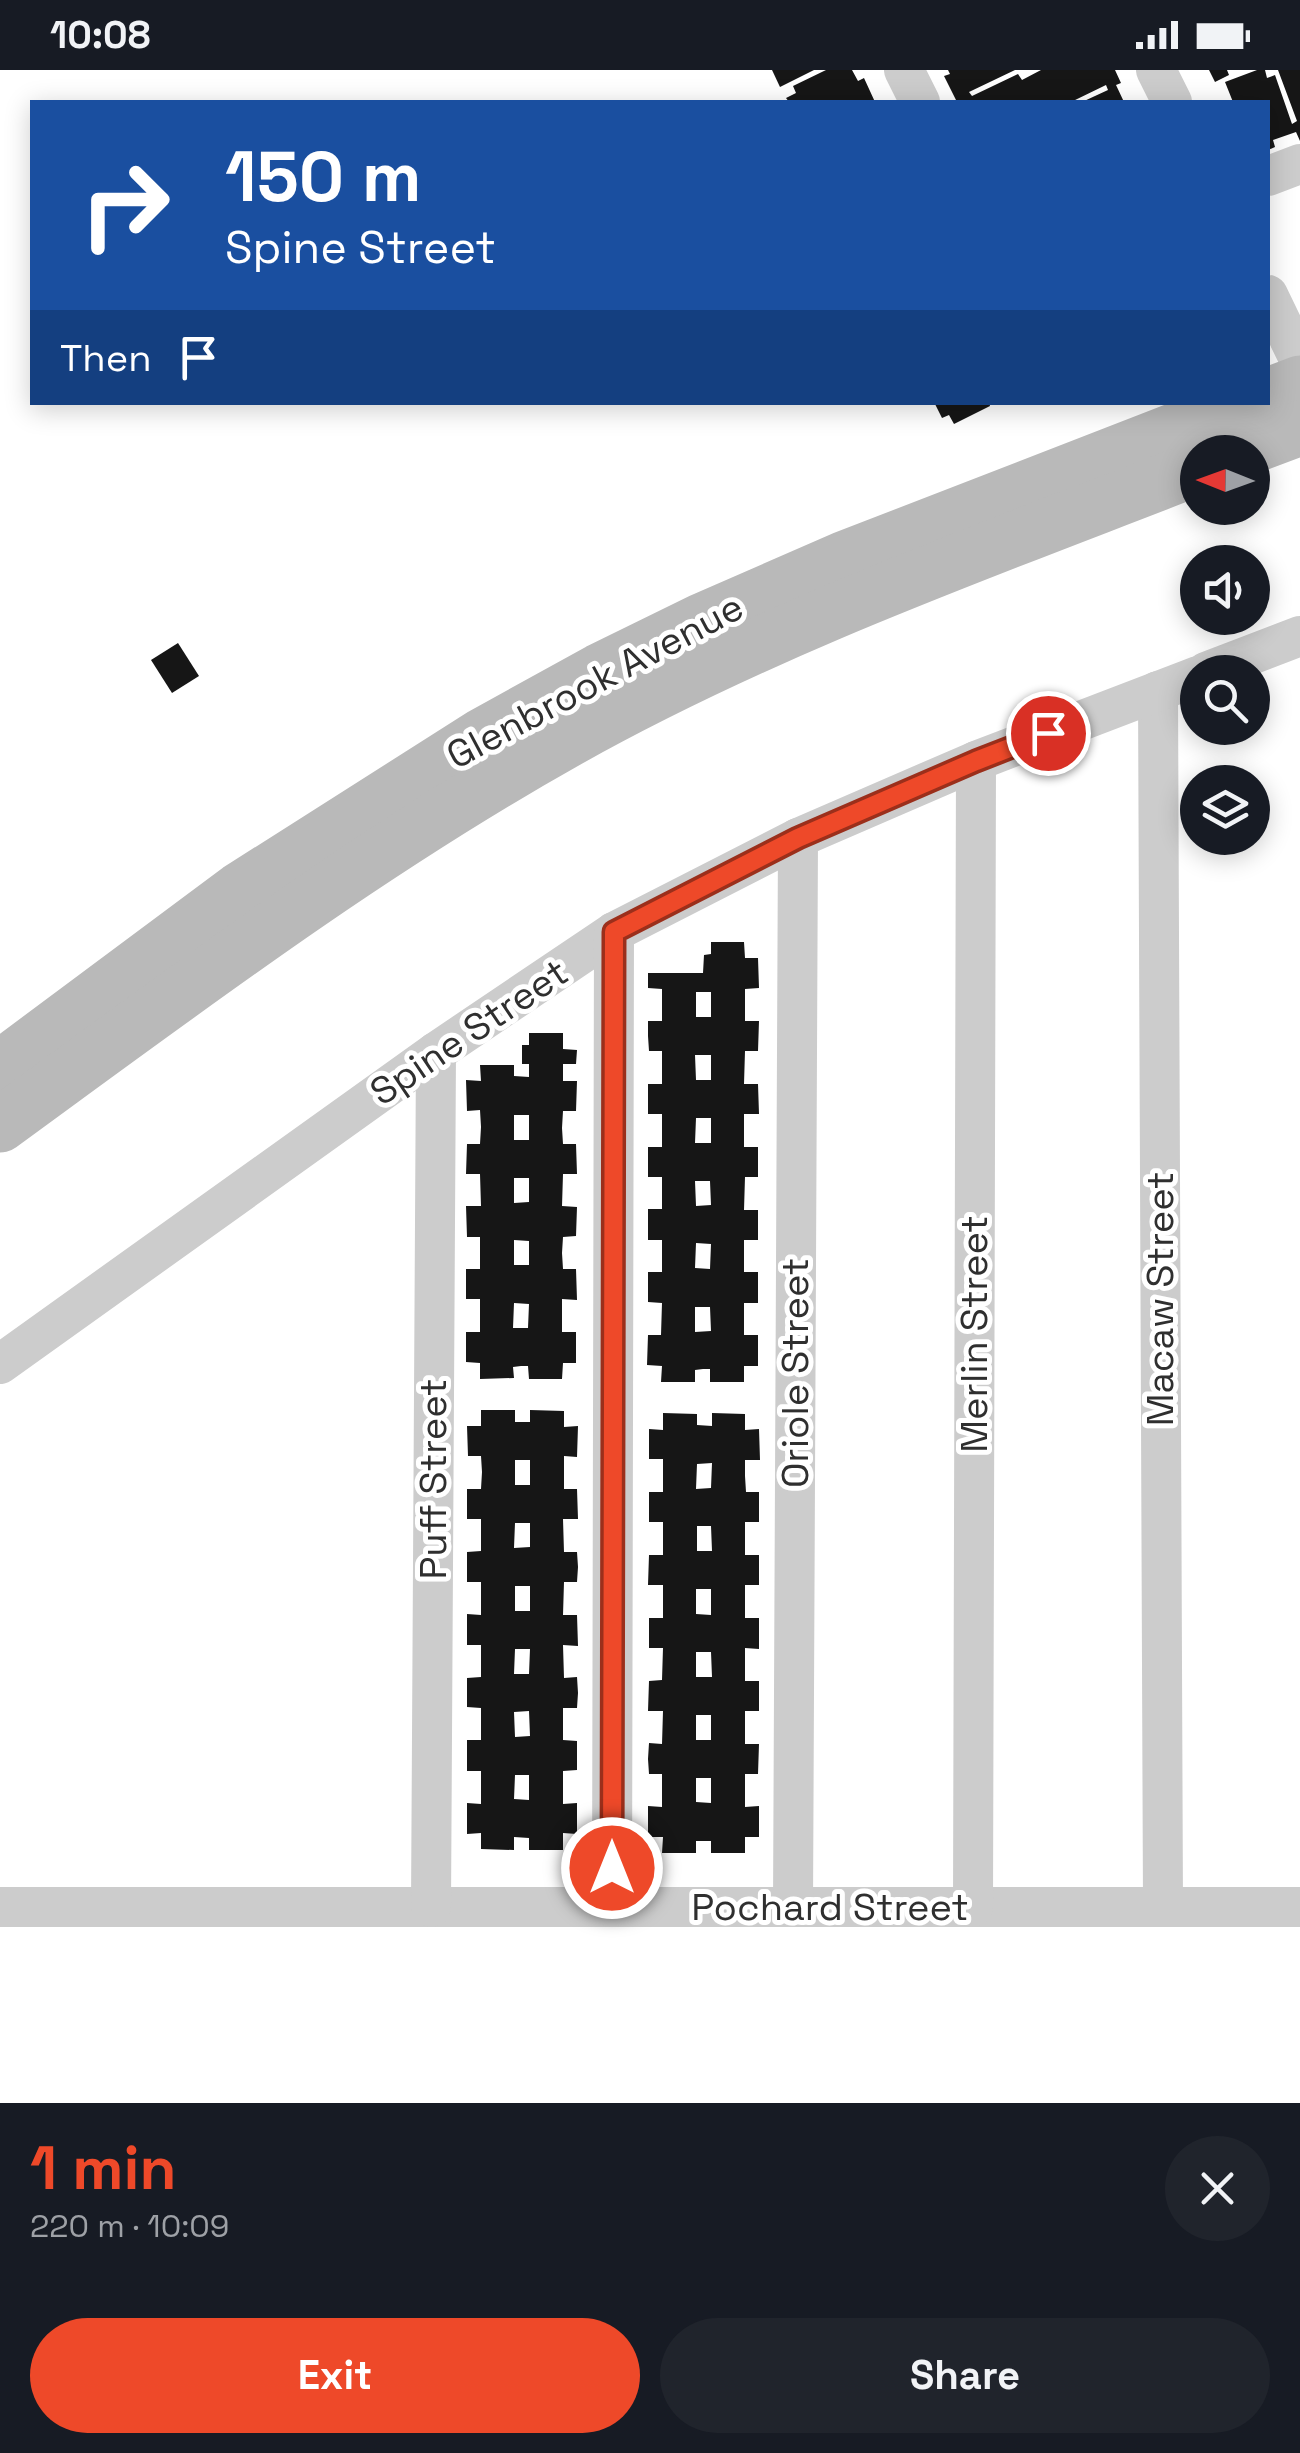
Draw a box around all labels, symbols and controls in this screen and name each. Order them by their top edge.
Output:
text: 10:08 [50,11,151,59]
text: 150 m [225,132,422,221]
icon: right [60,140,190,270]
text: Spine Street [225,219,496,276]
icon: arrive [171,330,226,385]
text: Then [60,334,151,382]
north arrow [1180,435,1270,525]
map controls [1180,435,1270,855]
button: sound [1180,545,1270,635]
street label: Glenbrook Avenue [438,583,752,779]
button: search [1180,655,1270,745]
pin [1006,691,1091,776]
icon: arrive [1021,706,1076,761]
button: layers [1180,765,1270,855]
street label: Spine Street [361,948,577,1116]
street label: Macaw Street [1136,1172,1184,1426]
street label: Merlin Street [950,1215,998,1453]
street label: Oriole Street [771,1258,819,1488]
street label: Puff Street [409,1379,457,1579]
position arrow [560,1816,664,1920]
street label: Pochard Street [691,1883,969,1931]
text: 1 min [30,2130,177,2207]
button: close [1165,2136,1270,2241]
text: 220 m · 10:09 [30,2206,229,2246]
button: Exit [30,2318,640,2433]
button: Share [660,2318,1270,2433]

